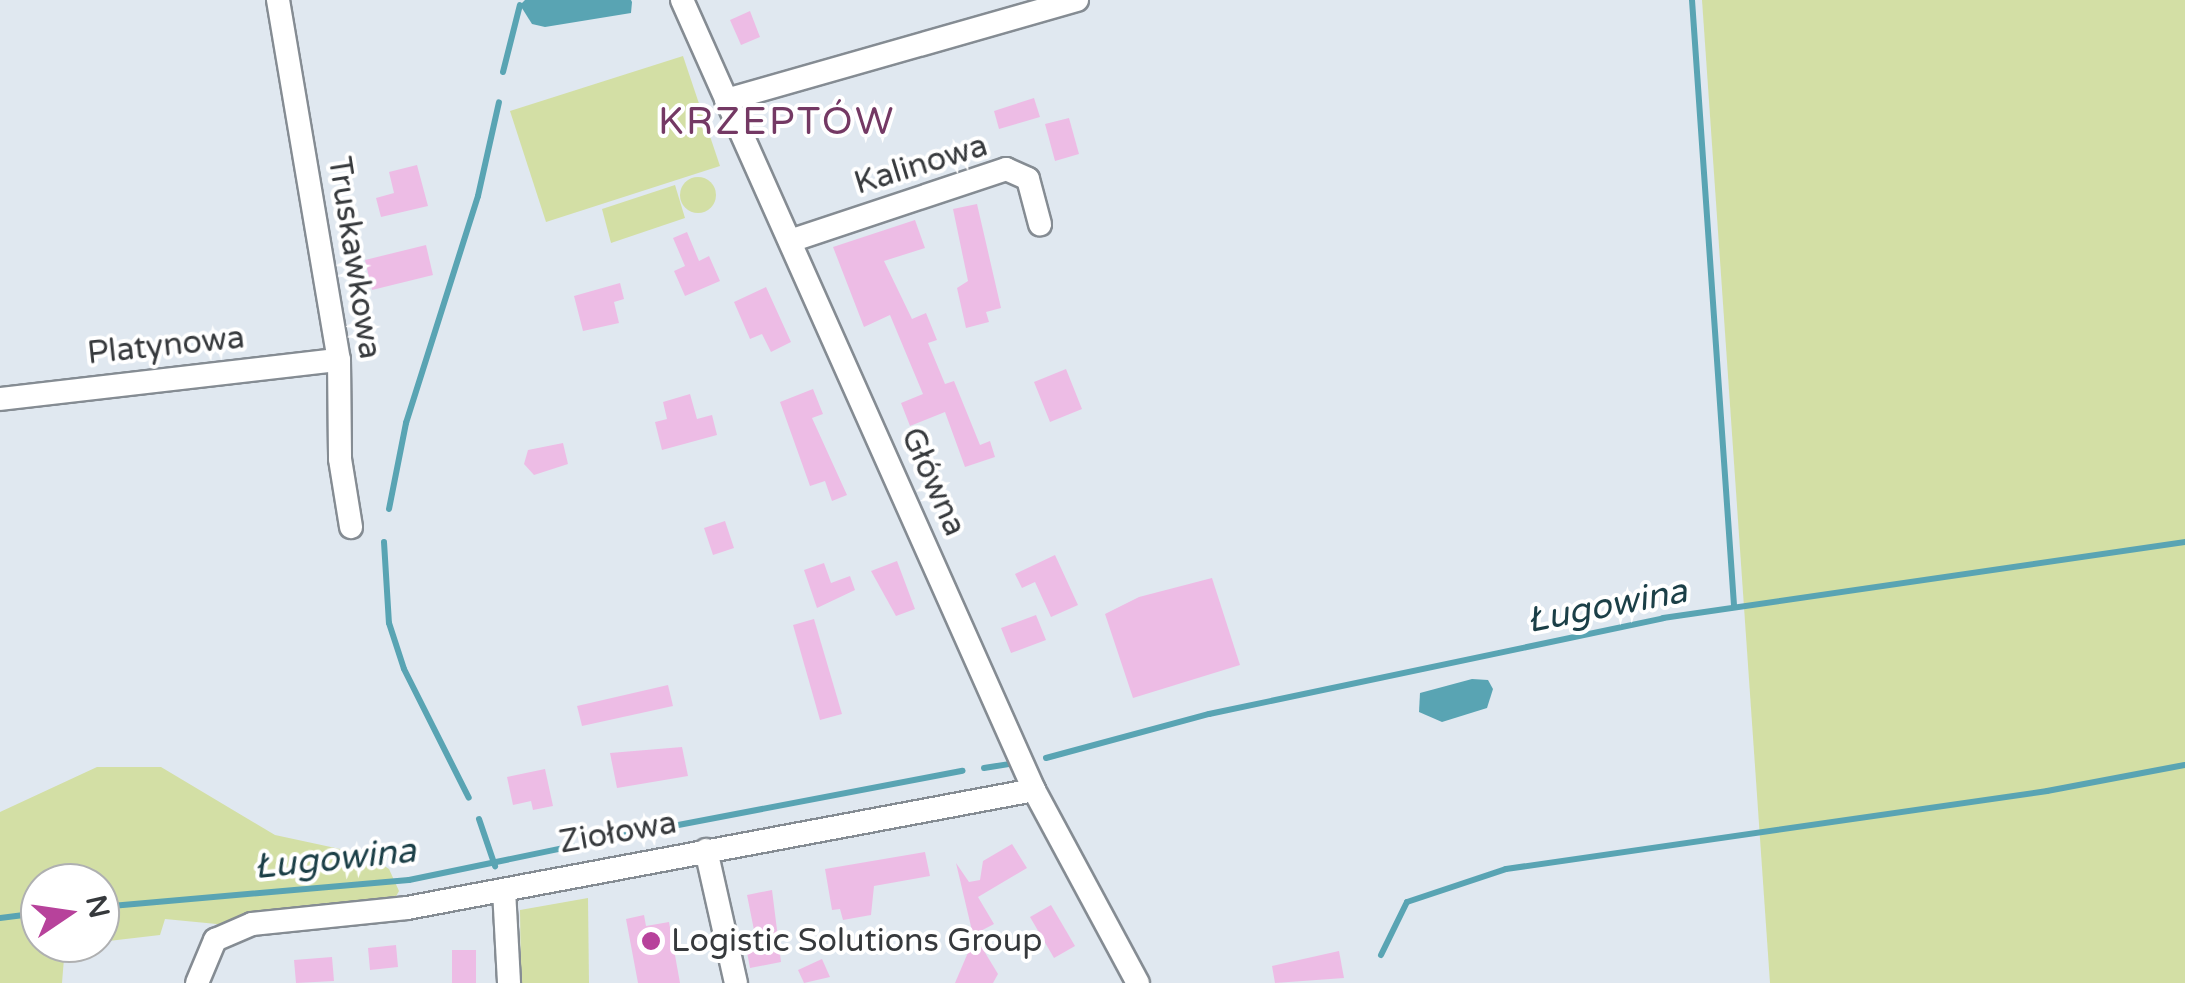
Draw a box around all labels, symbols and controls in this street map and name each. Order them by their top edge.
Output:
district label: KRZEPTÓW [658,100,896,146]
street label: Kalinowa [850,127,992,203]
street label: Truskawkowa [319,154,389,362]
street label: Platynowa [85,319,247,373]
street label: Główna [892,422,974,542]
water label: Ługowina [1523,570,1691,642]
street label: Ziołowa [556,804,680,862]
water label: Ługowina [252,830,418,888]
north arrow [20,863,120,963]
text: N [78,892,116,921]
place label: Logistic Solutions Group [671,922,1042,960]
marker: Logistic Solutions Group [640,930,662,952]

